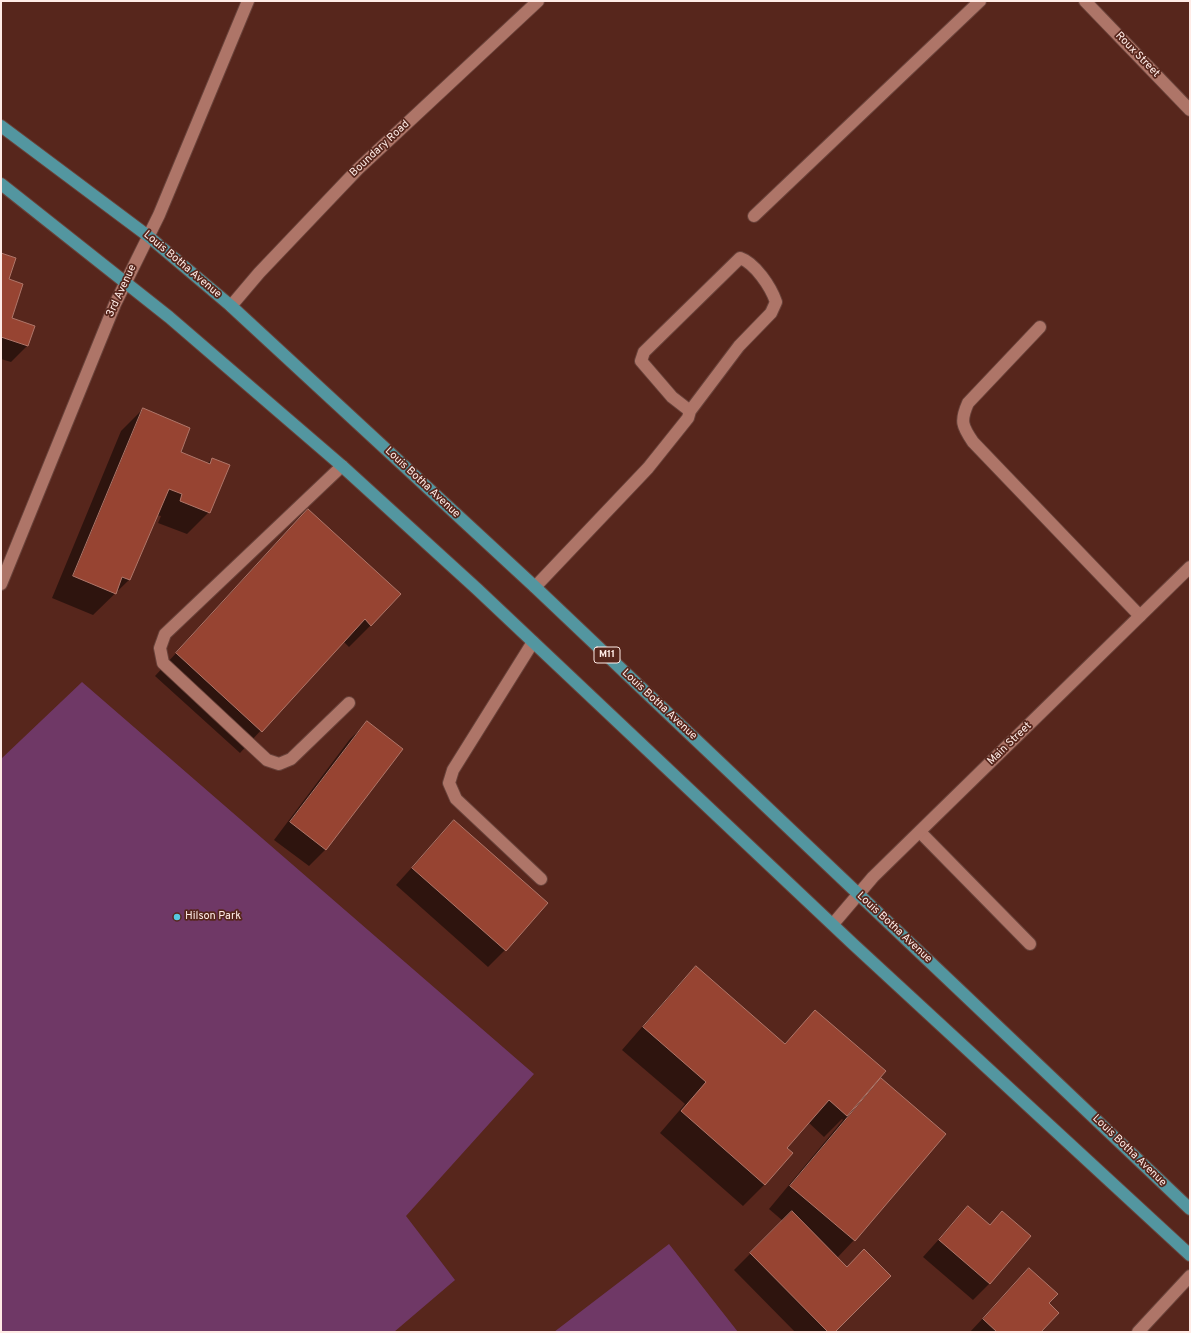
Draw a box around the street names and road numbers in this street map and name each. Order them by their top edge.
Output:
street label: Roux Street [1112,30,1162,80]
street label: Boundary Road [348,118,412,180]
street label: Louis Botha Avenue [140,229,224,301]
street label: 3rd Avenue [104,263,140,319]
street label: Louis Botha Avenue [382,445,462,521]
road number: M11 [594,647,620,663]
street label: Louis Botha Avenue [619,667,699,743]
street label: Main Street [985,720,1035,768]
street label: Louis Botha Avenue [854,890,934,966]
street label: Louis Botha Avenue [1089,1112,1169,1190]

